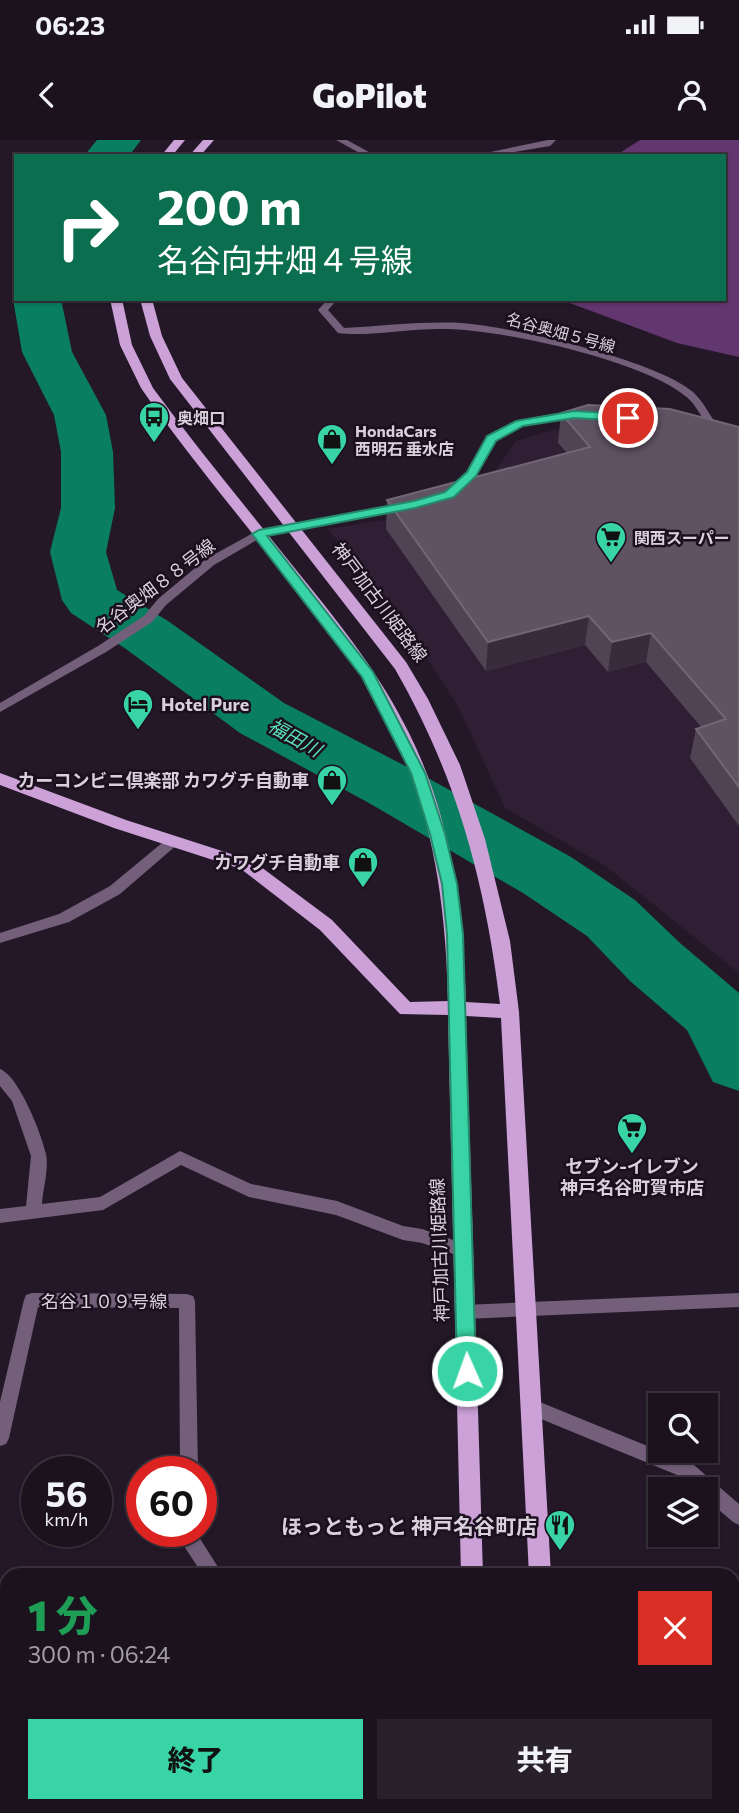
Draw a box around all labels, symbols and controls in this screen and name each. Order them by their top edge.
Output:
text: 06:23 [35,9,105,40]
text: GoPilot [312,75,427,115]
icon: back [28,76,66,114]
icon: person [673,76,711,114]
text: 200 m [157,175,302,235]
icon: right [42,182,133,273]
text: 名谷向井畑４号線 [157,239,413,279]
street label: 名谷奥畑５号線 [504,308,618,356]
pin [598,388,658,448]
icon: arrive [609,399,647,437]
bus stop icon: 奥畑口 [137,400,171,444]
place label: 奥畑口 [177,408,225,427]
place label: HondaCars 西明石 垂水店 [355,421,454,458]
shop icon: HondaCars 西明石 垂水店 [315,422,349,466]
supermarket icon: 関西スーパー [594,520,628,564]
place label: 関西スーパー [634,528,730,547]
street label: 名谷奥畑８８号線 [91,534,219,638]
street label: 神戸加古川姫路線 [328,538,432,666]
hotel icon: Hotel Pure [121,687,155,731]
place label: Hotel Pure [161,693,249,715]
water label: 福田川 [264,713,327,762]
shop icon: カーコンビニ倶楽部 カワグチ自動車 [315,763,349,807]
place label: カーコンビニ倶楽部 カワグチ自動車 [18,769,309,791]
shop icon: カワグチ自動車 [346,845,380,889]
place label: カワグチ自動車 [214,851,340,873]
supermarket icon: セブン-イレブン 神戸名谷町賀市店 [615,1111,649,1155]
place label: セブン-イレブン 神戸名谷町賀市店 [560,1155,704,1198]
street label: 神戸加古川姫路線 [425,1178,453,1322]
street label: 名谷１０９号線 [41,1290,167,1312]
position arrow [430,1334,504,1408]
map controls [648,1393,718,1547]
button: search [648,1393,718,1463]
speed limit sign: 60 [126,1456,217,1547]
text: 56 [45,1471,87,1514]
button: layers [648,1477,718,1547]
text: km/h [45,1508,88,1530]
restaurant icon: ほっともっと 神戸名谷町店 [543,1508,577,1552]
place label: ほっともっと 神戸名谷町店 [281,1513,537,1538]
text: 1 分 [28,1588,98,1640]
button: close [638,1591,712,1665]
text: 300 m · 06:24 [28,1640,170,1668]
button: 終了 [28,1719,363,1799]
button: 共有 [377,1719,712,1799]

